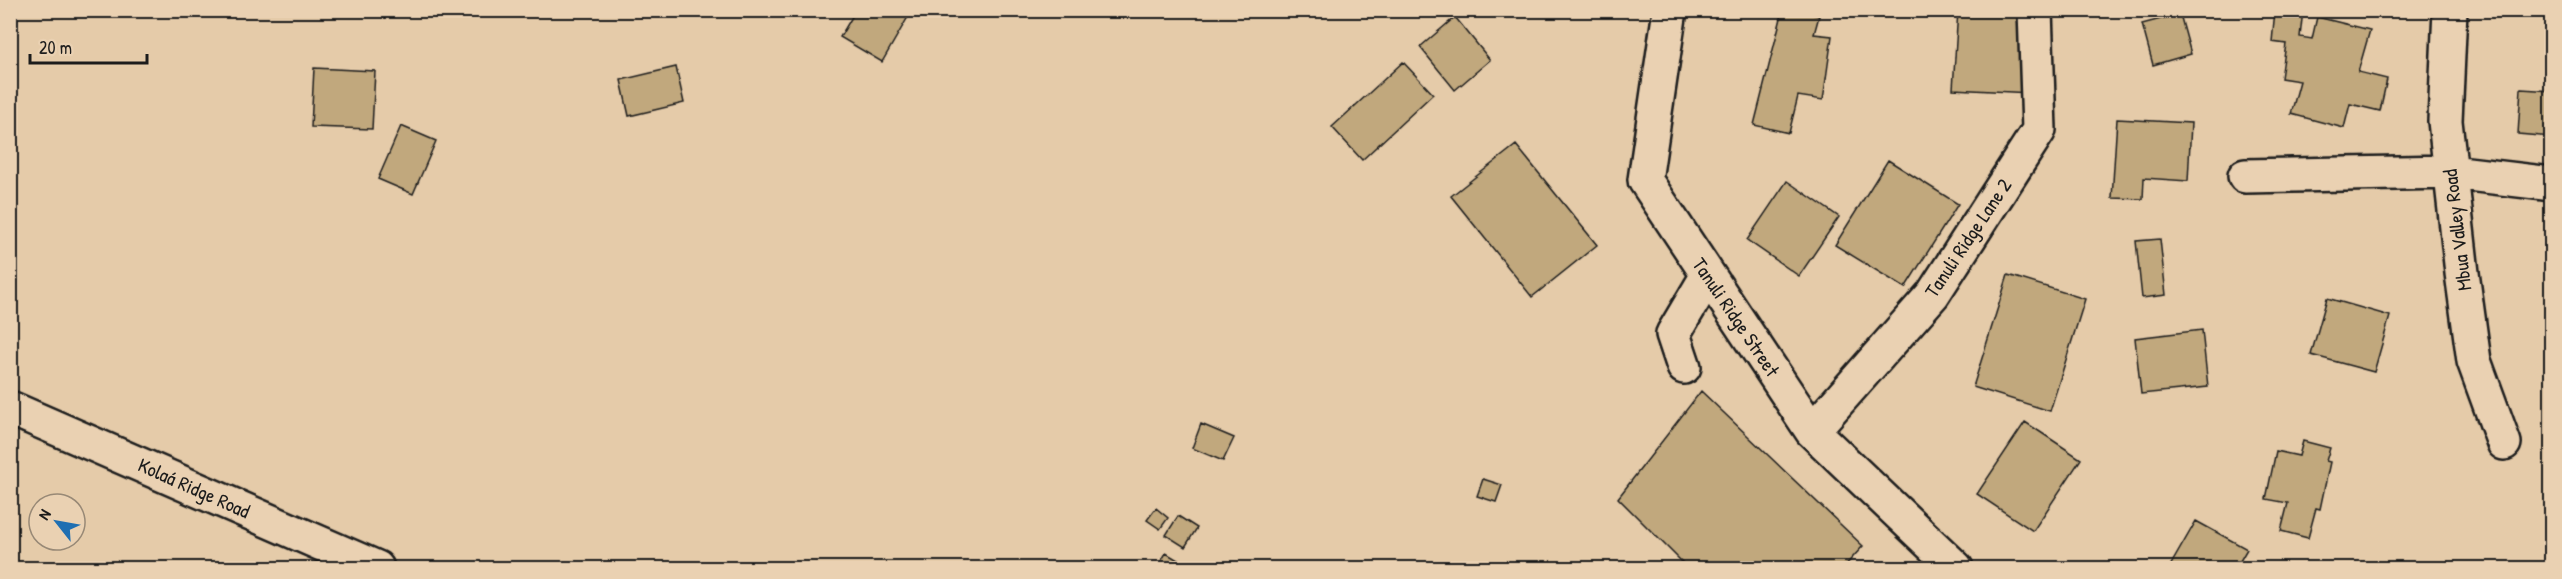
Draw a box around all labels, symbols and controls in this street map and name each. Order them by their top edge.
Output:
scale bar [30,27,147,65]
text: 20 m [39,35,72,60]
street label: Mbua Valley Road [2436,168,2477,292]
street label: Tanuli Ridge Lane 2 [1918,173,2018,302]
street label: Tanuli Ridge Street [1687,252,1787,382]
street label: Kolaá Ridge Road [134,451,255,524]
north arrow [27,492,87,552]
text: N [33,505,56,524]

